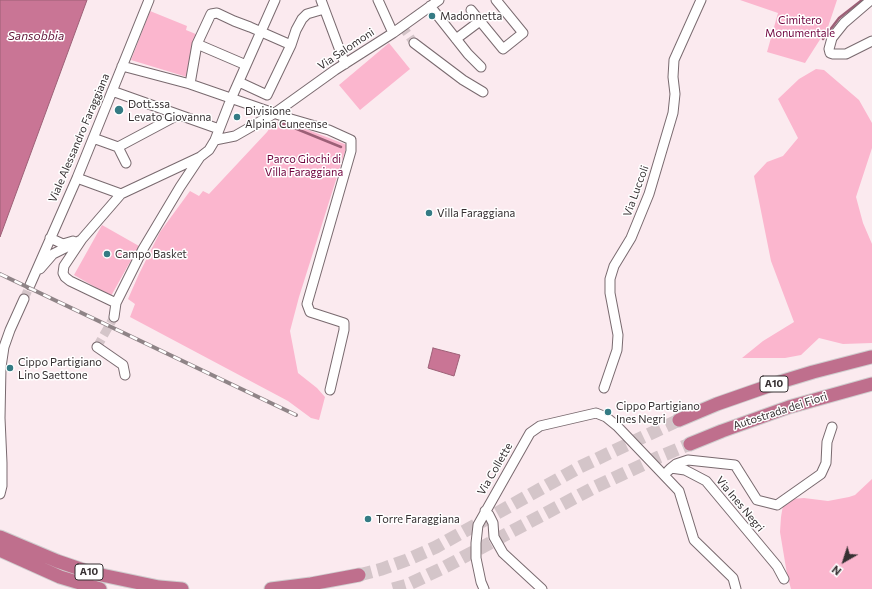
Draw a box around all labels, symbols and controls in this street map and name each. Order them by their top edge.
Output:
place label: Madonnetta [440,9,502,23]
marker: Madonnetta [427,11,437,21]
park label: Cimitero Monumentale [765,13,835,39]
street label: Via Salomoni [315,25,377,73]
water label: Sansobbia [8,29,64,43]
street label: Viale Alessandro Faraggiana [46,72,112,204]
place label: Dott.ssa Levato Giovanna [128,97,211,123]
marker: Dott.ssa Levato Giovanna [113,104,125,116]
place label: Divisione Alpina Cuneense [245,104,328,130]
marker: Divisione Alpina Cuneense [232,112,242,122]
park label: Parco Giochi di Villa Faraggiana [265,152,343,178]
street label: Via Luccoli [621,163,651,219]
place label: Villa Faraggiana [437,206,515,220]
marker: Villa Faraggiana [424,208,434,218]
place label: Campo Basket [115,247,187,261]
marker: Campo Basket [102,249,112,259]
place label: Cippo Partigiano Lino Saettone [18,355,102,381]
marker: Cippo Partigiano Lino Saettone [5,363,15,373]
road number: A10 [760,376,788,392]
street label: Autostrada dei Fiori [731,390,829,432]
place label: Cippo Partigiano Ines Negri [616,399,700,425]
marker: Cippo Partigiano Ines Negri [603,407,613,417]
street label: Via Collette [475,440,515,498]
street label: Via Ines Negri [713,474,767,534]
place label: Torre Faraggiana [376,512,460,526]
marker: Torre Faraggiana [363,514,373,524]
north arrow [824,541,864,581]
text: N [829,563,843,578]
road number: A10 [75,564,103,580]

